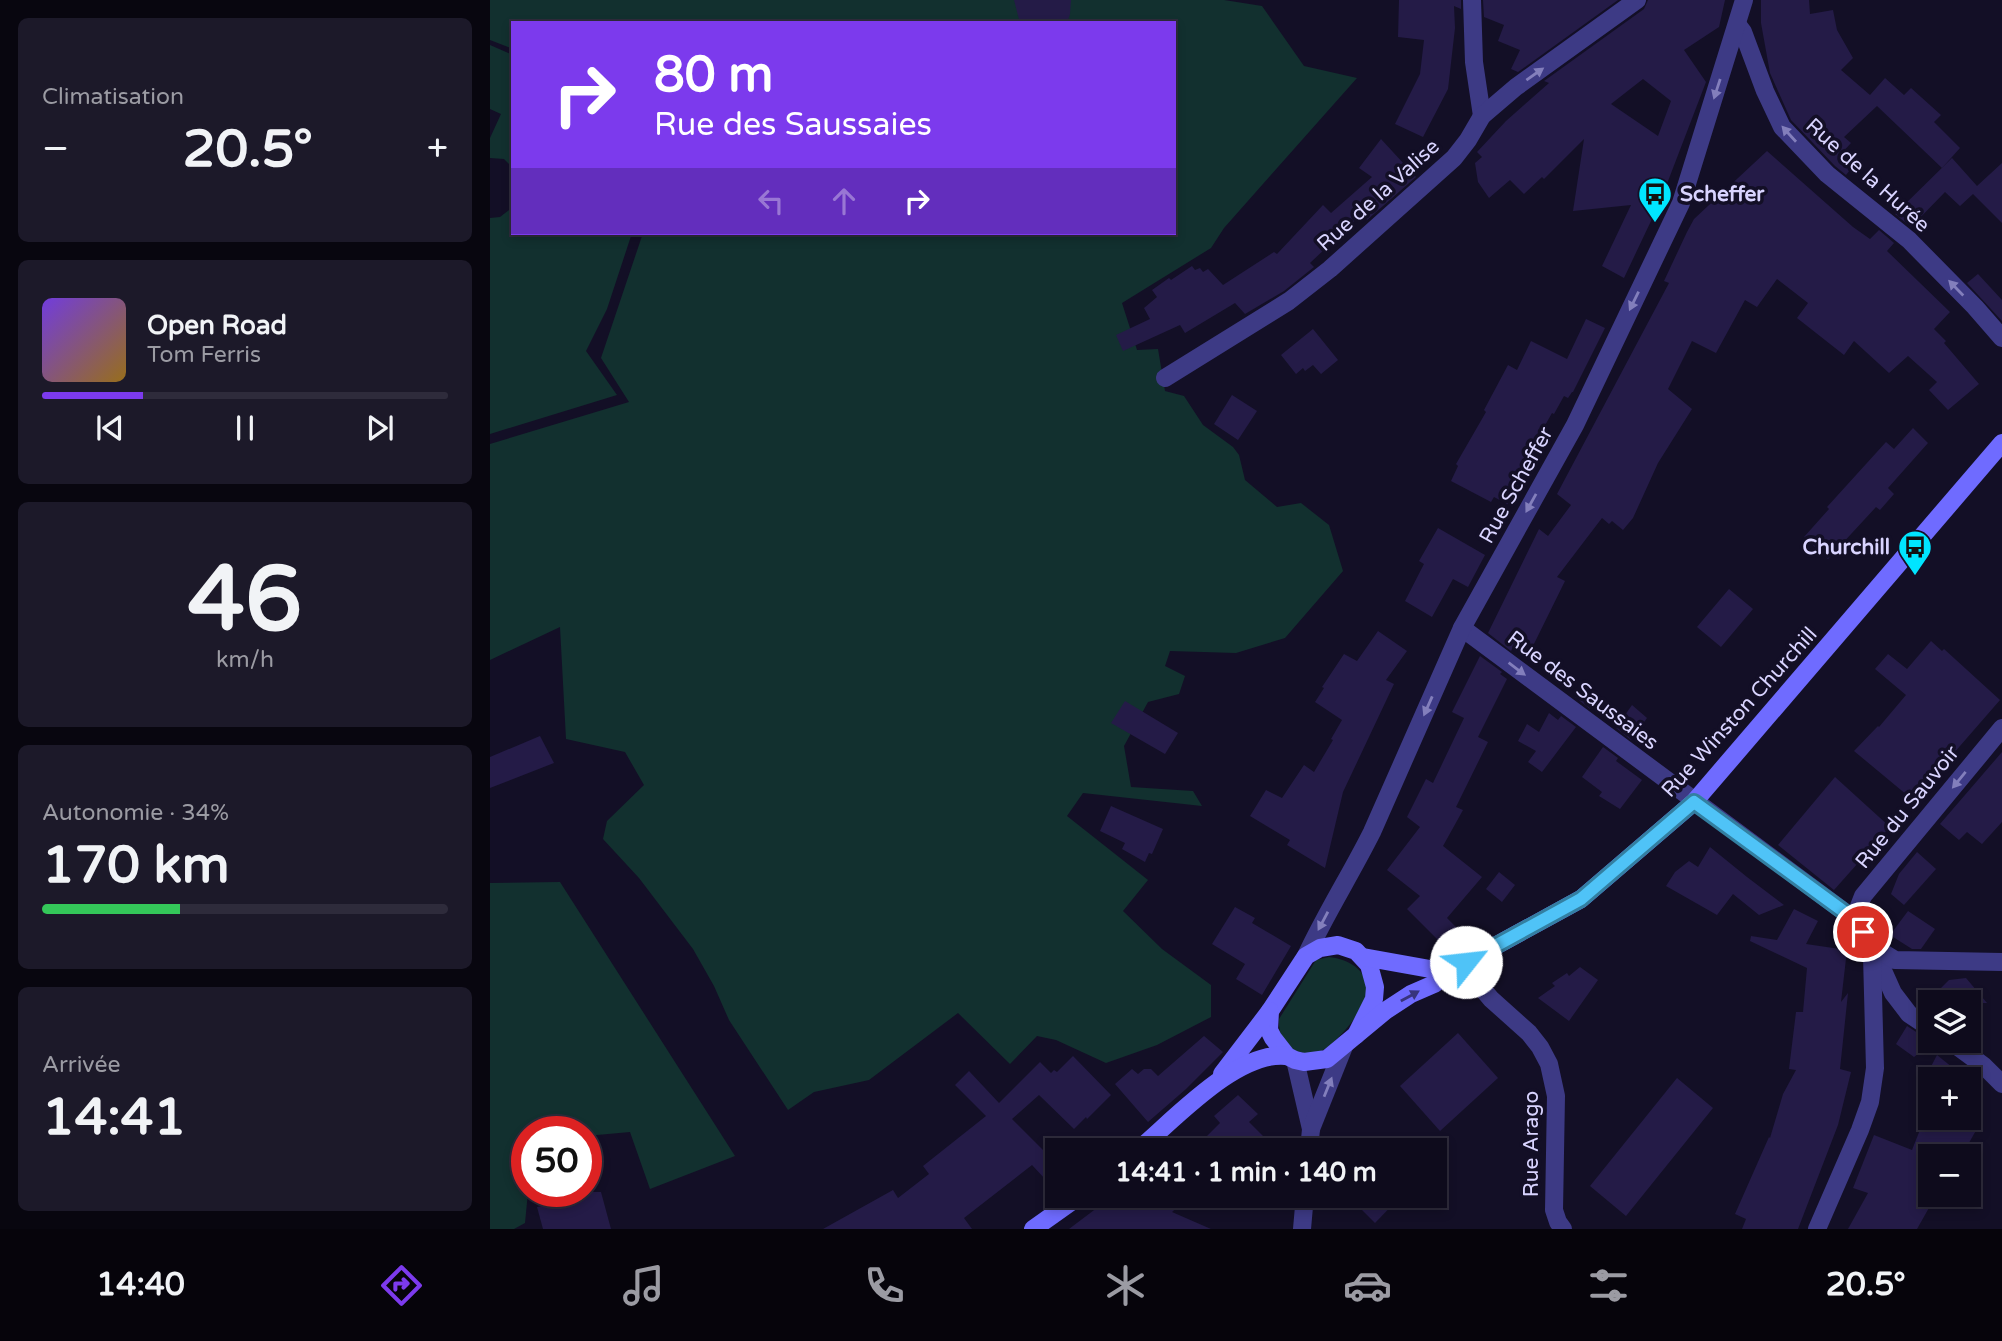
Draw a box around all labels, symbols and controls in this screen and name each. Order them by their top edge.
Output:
text: 80 m [654,46,773,105]
icon: right [539,49,630,140]
one-way arrow [1526,67,1544,81]
one-way arrow [1711,79,1721,100]
text: Climatisation [42,83,184,111]
text: Rue des Saussaies [654,106,932,144]
street label: Rue de la Hurée [1801,113,1935,238]
text: 20.5° [183,118,313,181]
one-way arrow [1781,125,1797,143]
text: − [42,126,69,172]
text: + [427,126,448,172]
street label: Rue de la Valise [1312,134,1445,257]
bus stop icon: Scheffer [1636,175,1674,224]
icon: left [752,182,790,220]
icon: ahead [825,182,863,220]
icon: right [898,182,936,220]
place label: Scheffer [1680,182,1765,207]
one-way arrow [1947,279,1964,296]
one-way arrow [1628,290,1639,311]
text: Open Road [147,310,287,341]
text: Tom Ferris [147,341,261,369]
icon: previous [91,409,129,447]
icon: pause [226,409,264,447]
icon: next [361,409,399,447]
street label: Rue Scheffer [1474,423,1559,548]
one-way arrow [1525,494,1537,513]
bus stop icon: Churchill [1896,528,1934,577]
place label: Churchill [1803,535,1890,560]
text: 46 [188,545,302,655]
street label: Rue Winston Churchill [1656,622,1822,803]
street label: Rue des Saussaies [1502,626,1663,755]
text: km/h [216,646,274,674]
one-way arrow [1508,662,1526,676]
one-way arrow [1422,696,1434,716]
street label: Rue du Sauvoir [1850,741,1965,874]
one-way arrow [1951,771,1966,789]
text: Autonomie · 34% [42,799,229,827]
text: 170 km [42,834,230,897]
pin [1833,902,1893,962]
one-way arrow [1317,911,1329,930]
icon: arrive [1844,913,1882,951]
position arrow [1429,925,1503,999]
one-way arrow [1400,990,1419,1002]
map controls [1918,990,1981,1207]
button: layers [1918,990,1981,1053]
text: Arrivée [42,1051,120,1079]
button: + [1918,1067,1981,1130]
one-way arrow [1323,1076,1334,1097]
text: 14:41 [42,1086,186,1149]
street label: Rue Arago [1519,1091,1544,1197]
speed limit sign: 50 [511,1116,602,1207]
button: − [1918,1144,1981,1207]
text: 14:41 · 1 min · 140 m [1115,1157,1377,1188]
icon: directions [377,1261,426,1310]
icon: music [619,1261,668,1310]
icon: phone [860,1261,909,1310]
icon: climate [1101,1261,1150,1310]
icon: car [1343,1261,1392,1310]
icon: filters [1584,1261,1633,1310]
text: 14:40 [96,1266,185,1304]
text: 20.5° [1826,1266,1906,1304]

